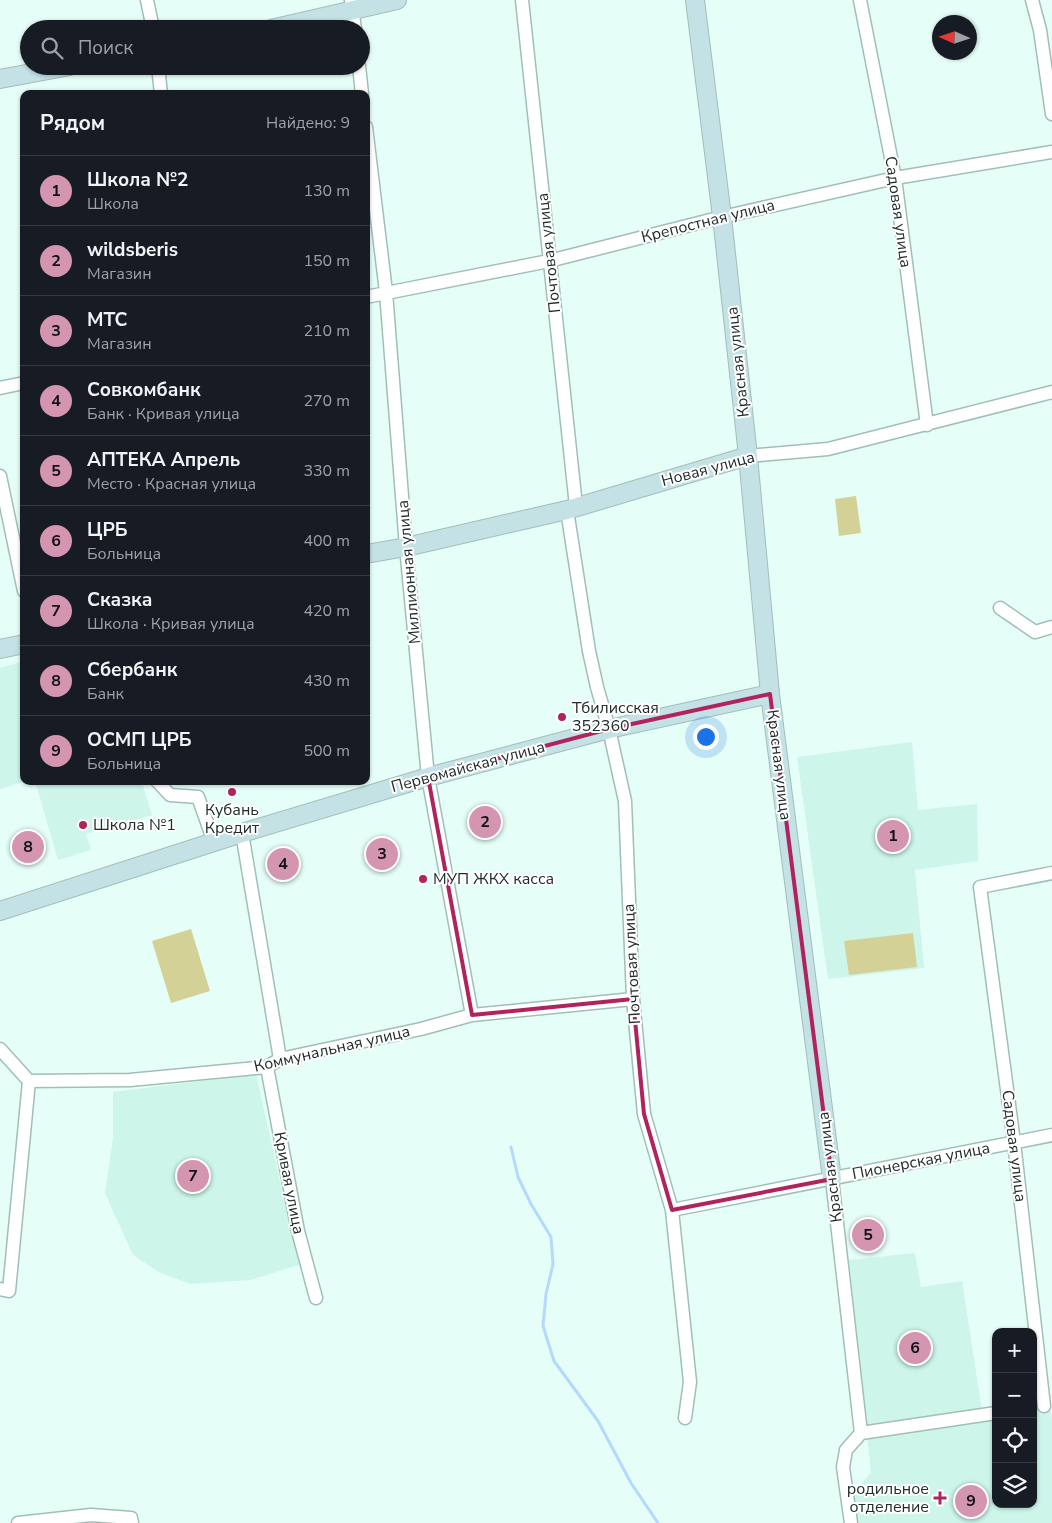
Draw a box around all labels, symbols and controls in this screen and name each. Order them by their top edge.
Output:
north arrow [932,15,977,60]
search box [20,20,370,75]
icon: search [38,34,66,62]
text: Поиск [78,35,133,61]
text: Рядом [40,109,105,137]
text: Найдено: 9 [266,112,350,134]
street label: Садовая улица [879,155,917,269]
text: Школа №2 [87,167,188,193]
text: 1 [51,180,61,202]
text: 130 m [303,180,350,202]
street label: Почтовая улица [532,192,566,314]
text: Школа [87,193,139,215]
street label: Крепостная улица [639,194,777,248]
text: wildsberis [87,237,178,263]
text: 2 [51,250,61,272]
text: 150 m [303,250,350,272]
text: Магазин [87,263,152,285]
street label: Красная улица [721,305,755,419]
text: МТС [87,307,127,333]
text: 3 [51,320,61,342]
text: 210 m [303,320,350,342]
text: Магазин [87,333,152,355]
text: Совкомбанк [87,377,201,403]
text: 4 [51,390,61,412]
text: 270 m [303,390,350,412]
text: Банк · Кривая улица [87,403,240,425]
street label: Новая улица [659,446,757,492]
text: АПТЕКА Апрель [87,447,240,473]
text: 5 [51,460,61,482]
text: 330 m [303,460,350,482]
text: Место · Красная улица [87,473,256,495]
street label: Миллионная улица [392,499,426,645]
text: ЦРБ [87,517,128,543]
text: 6 [51,530,61,552]
text: 400 m [303,530,350,552]
text: Больница [87,543,161,565]
text: Сказка [87,587,152,613]
text: 7 [51,600,61,622]
text: 420 m [303,600,350,622]
text: Школа · Кривая улица [87,613,255,635]
text: Сбербанк [87,657,177,683]
text: 8 [51,670,61,692]
text: 430 m [303,670,350,692]
text: Банк [87,683,124,705]
place label: Тбилисская 352360 [572,697,659,737]
street label: Красная улица [761,708,797,822]
marker: Тбилисская 352360 [556,711,568,723]
your location [693,724,719,750]
text: ОСМП ЦРБ [87,727,192,753]
street label: Первомайская улица [389,736,547,798]
text: 9 [51,740,61,762]
text: 500 m [303,740,350,762]
text: Больница [87,753,161,775]
marker: Кубань Кредит [226,786,238,798]
place label: Кубань Кредит [205,799,260,839]
pin: 2 [469,803,501,841]
place label: Школа №1 [93,814,176,836]
pin: 1 [877,817,909,855]
marker: Школа №1 [77,819,89,831]
pin: 8 [12,828,44,866]
pin: 3 [366,835,398,873]
pin: 4 [267,845,299,883]
place label: МУП ЖКХ касса [433,868,554,890]
marker: МУП ЖКХ касса [417,873,429,885]
street label: Почтовая улица [618,903,646,1025]
street label: Коммунальная улица [252,1020,412,1078]
street label: Садовая улица [996,1089,1032,1203]
street label: Красная улица [812,1110,848,1224]
street label: Кривая улица [268,1130,310,1236]
street label: Пионерская улица [850,1137,992,1185]
pin: 7 [177,1157,209,1195]
pin: 5 [852,1216,884,1254]
map controls [992,1328,1037,1508]
button: + [992,1328,1037,1373]
pin: 6 [899,1329,931,1367]
button: − [992,1373,1037,1418]
button: locate [992,1418,1037,1463]
button: layers [992,1463,1037,1508]
place label: родильное отделение [847,1478,929,1518]
pin: 9 [955,1482,987,1520]
marker: родильное отделение [933,1491,947,1505]

